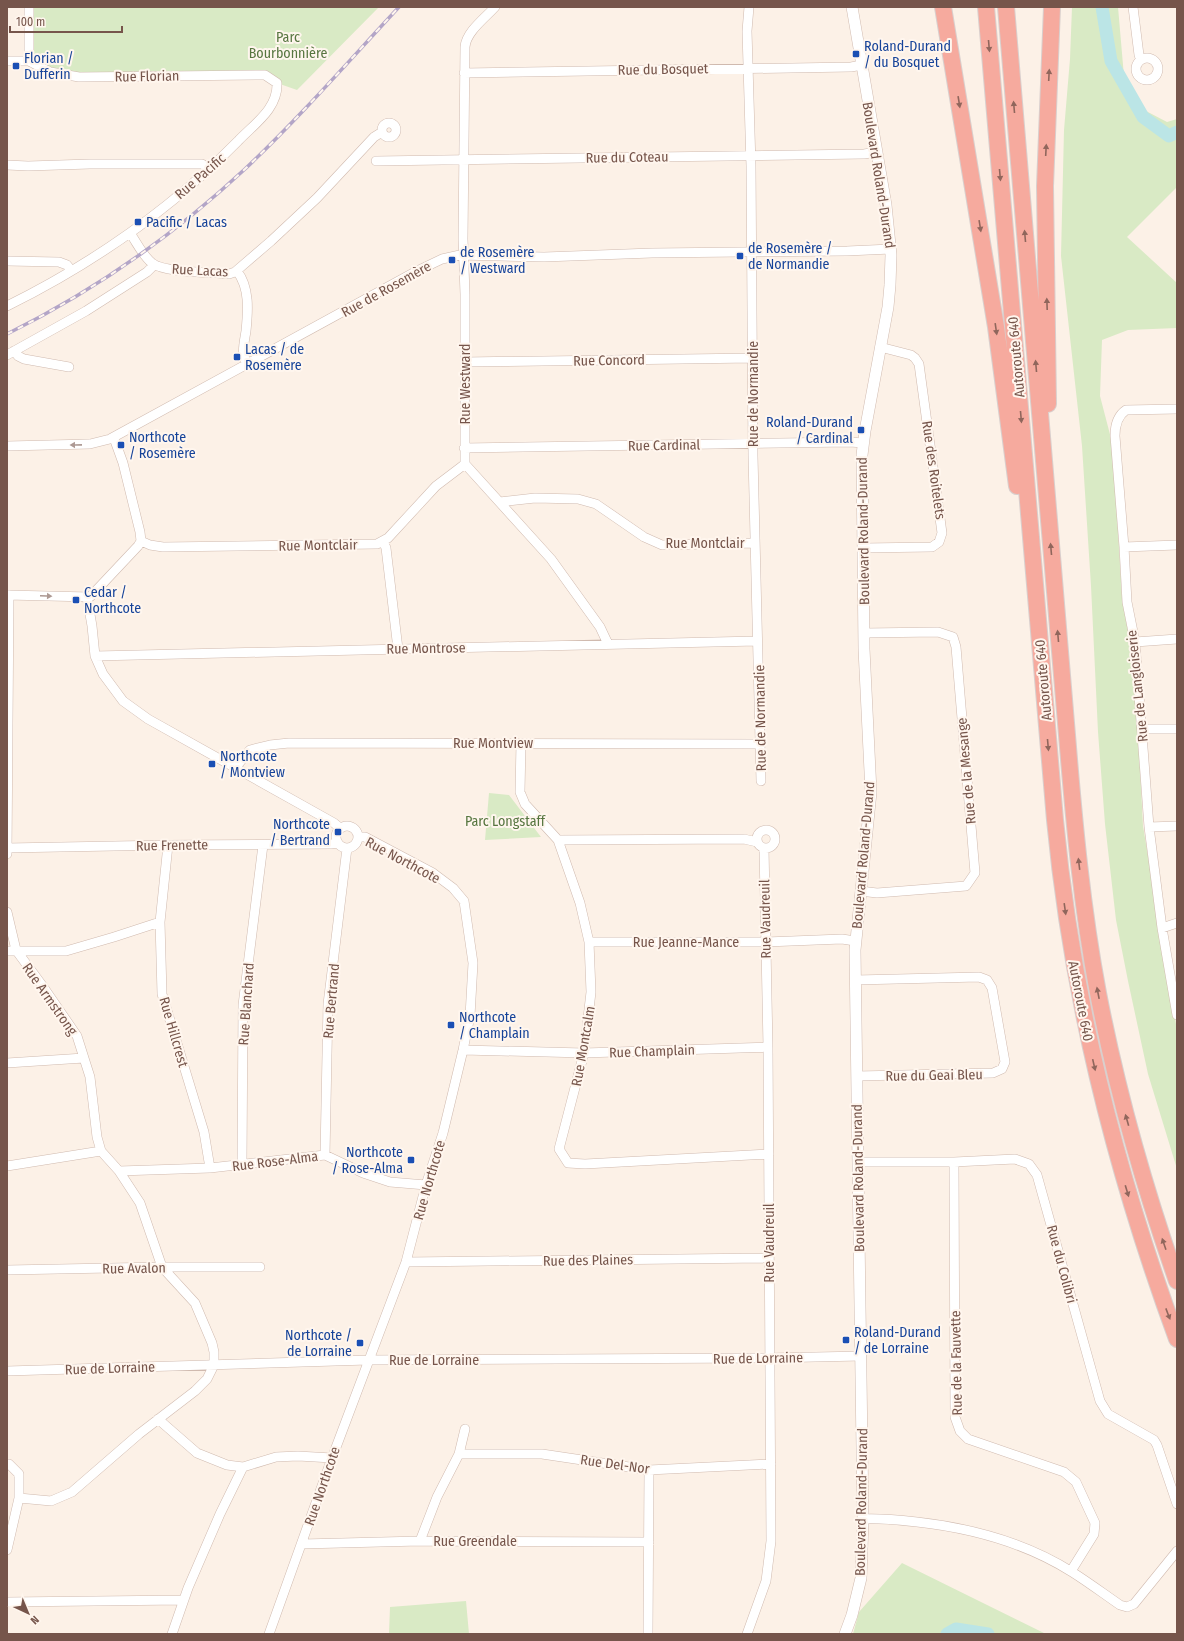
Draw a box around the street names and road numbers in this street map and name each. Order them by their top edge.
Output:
street label: Rue du Bosquet [618,60,709,79]
street label: Rue Florian [114,67,180,86]
street label: Boulevard Roland-Durand [859,101,898,249]
street label: Rue du Coteau [585,148,669,167]
street label: Rue Pacific [172,150,229,203]
street label: Rue de Rosemère [339,258,434,321]
street label: Rue Lacas [171,261,229,280]
street label: Autoroute 640 [1004,316,1029,398]
street label: Rue de Normandie [745,341,762,447]
street label: Rue Westward [457,344,474,424]
street label: Rue Concord [573,351,645,370]
street label: Rue des Roitelets [918,420,949,521]
street label: Rue Cardinal [628,436,701,455]
street label: Boulevard Roland-Durand [854,457,873,605]
street label: Rue Montclair [665,535,745,552]
street label: Rue Montclair [278,536,358,555]
street label: Rue de Langloiserie [1123,629,1152,743]
street label: Rue Montrose [386,639,466,658]
street label: Autoroute 640 [1031,639,1056,721]
street label: Rue de Normandie [751,664,770,771]
street label: Rue de la Mesange [953,717,980,825]
street label: Rue Montview [453,735,533,752]
street label: Boulevard Roland-Durand [849,781,878,929]
street label: Rue Northcote [362,834,443,887]
street label: Rue Frenette [136,836,208,855]
street label: Rue Vaudreuil [756,879,775,959]
street label: Rue Jeanne-Mance [633,934,739,951]
street label: Rue Armstrong [18,960,81,1039]
street label: Autoroute 640 [1064,960,1097,1043]
street label: Rue Blanchard [235,962,258,1046]
street label: Rue Bertrand [320,963,343,1039]
street label: Rue Hillcrest [155,995,192,1070]
street label: Rue Montcalm [568,1005,599,1088]
street label: Rue Champlain [609,1042,695,1061]
street label: Rue du Geai Bleu [885,1066,983,1085]
street label: Boulevard Roland-Durand [849,1104,868,1252]
street label: Rue Northcote [410,1138,449,1222]
street label: Rue Rose-Alma [231,1148,319,1175]
street label: Rue Vaudreuil [761,1203,778,1283]
street label: Rue du Colibri [1043,1223,1080,1305]
street label: Rue des Plaines [543,1251,633,1270]
street label: Rue Avalon [102,1259,166,1278]
street label: Rue de la Fauvette [947,1310,966,1416]
street label: Rue de Lorraine [713,1349,803,1368]
street label: Rue de Lorraine [389,1352,479,1369]
street label: Rue de Lorraine [65,1358,155,1379]
street label: Boulevard Roland-Durand [852,1428,871,1576]
street label: Rue Northcote [301,1444,344,1528]
street label: Rue Del-Nor [579,1451,651,1478]
street label: Rue Greendale [433,1533,517,1550]

